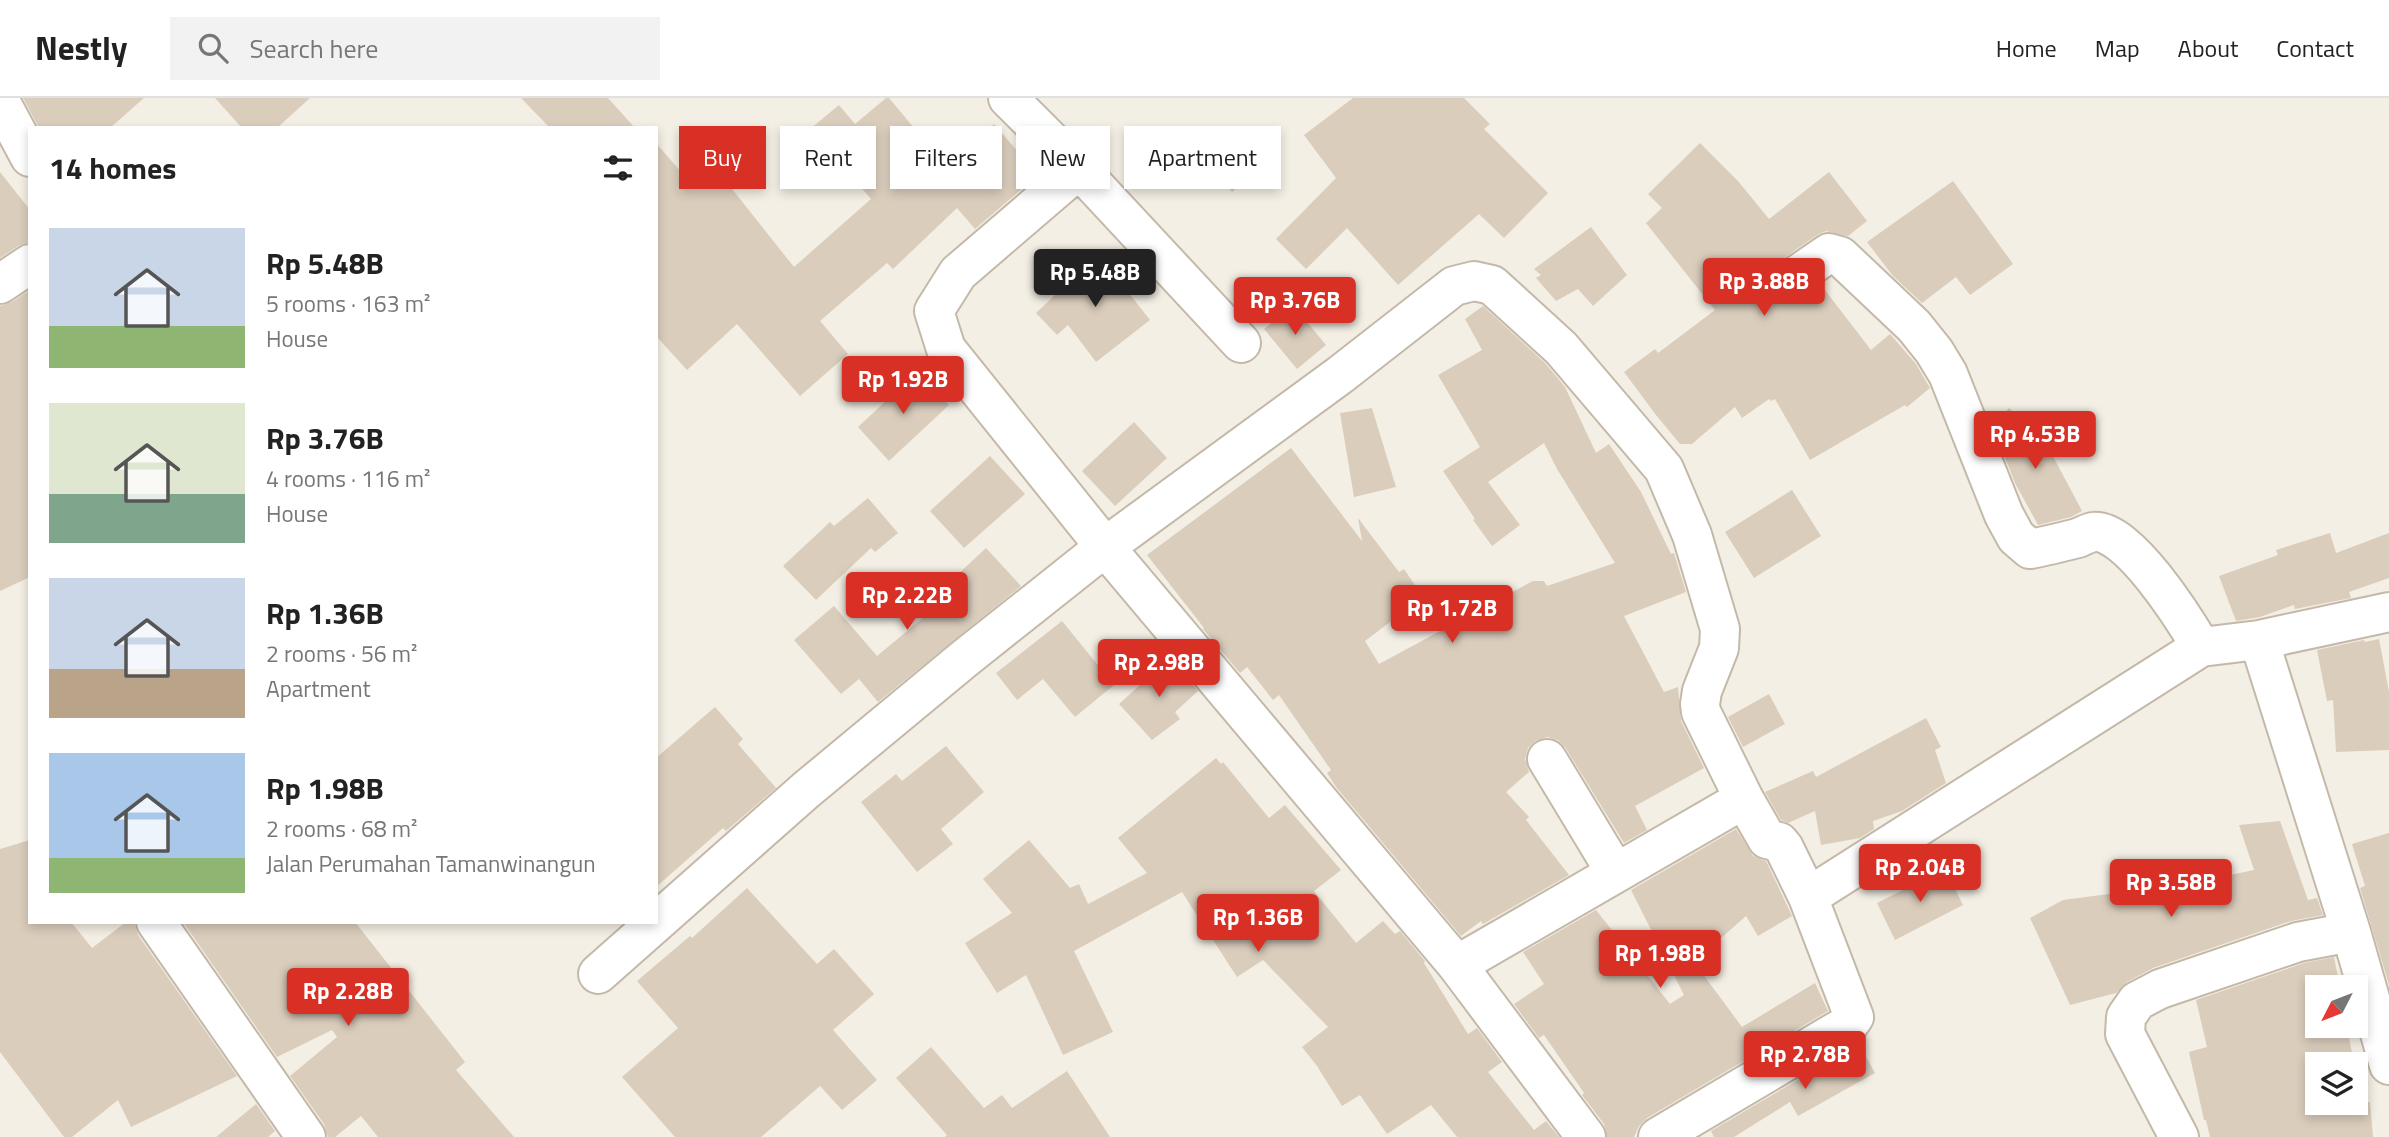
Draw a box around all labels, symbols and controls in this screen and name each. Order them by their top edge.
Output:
search box [170,17,660,80]
text: Nestly [35,23,128,73]
icon: search [194,29,232,67]
text: Search here [250,29,378,68]
text: Home [1996,30,2057,66]
text: Map [2095,30,2140,66]
text: About [2178,30,2238,66]
text: Contact [2276,30,2354,66]
chip: Buy [679,126,766,189]
chip: Rent [780,126,876,189]
chip: Filters [890,126,1002,189]
chip: New [1016,126,1110,189]
chip: Apartment [1124,126,1281,189]
text: 14 homes [49,145,176,191]
icon: filters [599,149,637,187]
text: Rp 5.48B [266,240,384,286]
pin: Rp 5.48B [1023,250,1167,309]
text: Rp 5.48B [1050,254,1140,289]
icon: home [105,256,189,340]
pin: Rp 3.88B [1692,258,1836,318]
text: Rp 3.88B [1719,263,1809,298]
pin: Rp 3.76B [1223,278,1367,337]
text: Rp 3.76B [1250,282,1340,317]
text: 5 rooms · 163 m² [266,286,430,321]
text: House [266,321,328,356]
pin: Rp 1.92B [831,356,975,416]
text: Rp 1.92B [858,361,948,396]
pin: Rp 4.53B [1963,412,2107,471]
text: Rp 3.76B [266,415,384,461]
text: Rp 4.53B [1990,416,2080,451]
icon: home [105,431,189,515]
text: 4 rooms · 116 m² [266,461,430,496]
text: House [266,496,328,531]
pin: Rp 2.22B [835,573,979,632]
text: Rp 2.22B [862,577,952,612]
pin: Rp 1.72B [1380,586,1524,645]
text: Rp 1.36B [266,590,384,636]
text: Rp 1.72B [1407,590,1497,625]
icon: home [105,606,189,690]
text: 2 rooms · 56 m² [266,636,417,671]
pin: Rp 2.98B [1087,640,1231,699]
text: Rp 2.98B [1114,644,1204,679]
text: Apartment [266,671,371,706]
text: Rp 1.98B [266,765,384,811]
icon: home [105,781,189,865]
text: 2 rooms · 68 m² [266,811,417,846]
pin: Rp 2.04B [1848,844,1992,904]
text: Jalan Perumahan Tamanwinangun [266,846,596,881]
text: Rp 2.04B [1875,849,1965,884]
pin: Rp 3.58B [2099,860,2243,919]
text: Rp 3.58B [2126,864,2216,899]
pin: Rp 1.36B [1186,894,1330,954]
text: Rp 1.36B [1213,899,1303,934]
pin: Rp 1.98B [1588,930,1732,990]
text: Rp 1.98B [1615,935,1705,970]
pin: Rp 2.28B [276,968,420,1028]
text: Rp 2.28B [303,973,393,1008]
north arrow [2305,975,2368,1038]
map controls [2305,975,2368,1115]
pin: Rp 2.78B [1733,1032,1877,1091]
text: Rp 2.78B [1760,1036,1850,1071]
button: layers [2305,1052,2368,1115]

